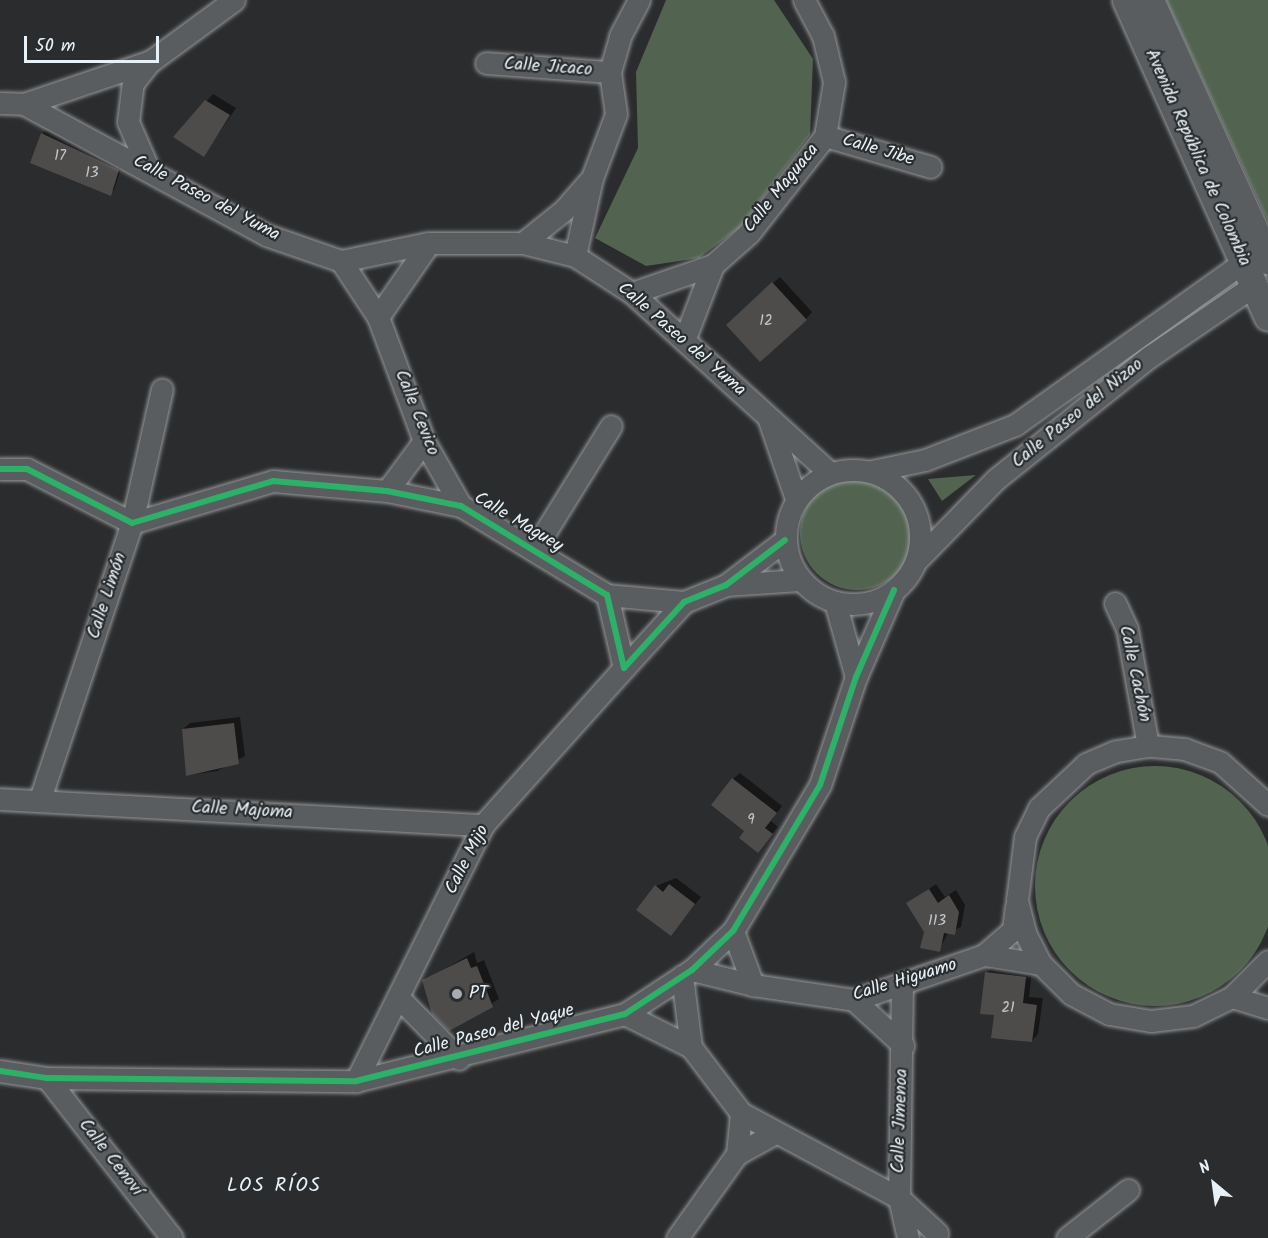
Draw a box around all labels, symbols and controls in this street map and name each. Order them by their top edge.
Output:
scale bar [27,24,162,62]
text: 50 m [35,32,75,61]
street label: Avenida República de Colombia [1139,46,1255,270]
street label: Calle Jicaco [503,54,593,82]
street label: Calle Jibe [840,130,916,172]
street label: Calle Maguaca [740,140,824,238]
house number: 17 [54,148,66,166]
street label: Calle Paseo del Yuma [129,151,283,247]
house number: 13 [85,165,99,183]
street label: Calle Paseo del Yuma [612,278,750,402]
house number: 12 [759,313,773,331]
street label: Calle Paseo del Nizao [1008,355,1148,473]
street label: Calle Cevico [389,367,443,459]
street label: Calle Maguey [470,488,566,558]
street label: Calle Limón [84,550,132,642]
street label: Calle Cachón [1113,624,1155,724]
street label: Calle Majoma [191,798,293,824]
house number: 9 [747,812,755,830]
street label: Calle Mijo [441,822,495,898]
house number: 113 [928,913,946,931]
street label: Calle Higuamo [850,955,960,1007]
place label: PT [469,983,488,1005]
marker: PT [450,987,464,1001]
street label: Calle Paseo del Yaque [411,1000,577,1064]
house number: 21 [1001,1000,1015,1018]
street label: Calle Jimenoa [888,1068,914,1174]
street label: Calle Cenoví [73,1115,147,1201]
north arrow [1184,1154,1244,1214]
text: N [1195,1154,1216,1181]
district label: LOS RÍOS [227,1174,321,1198]

